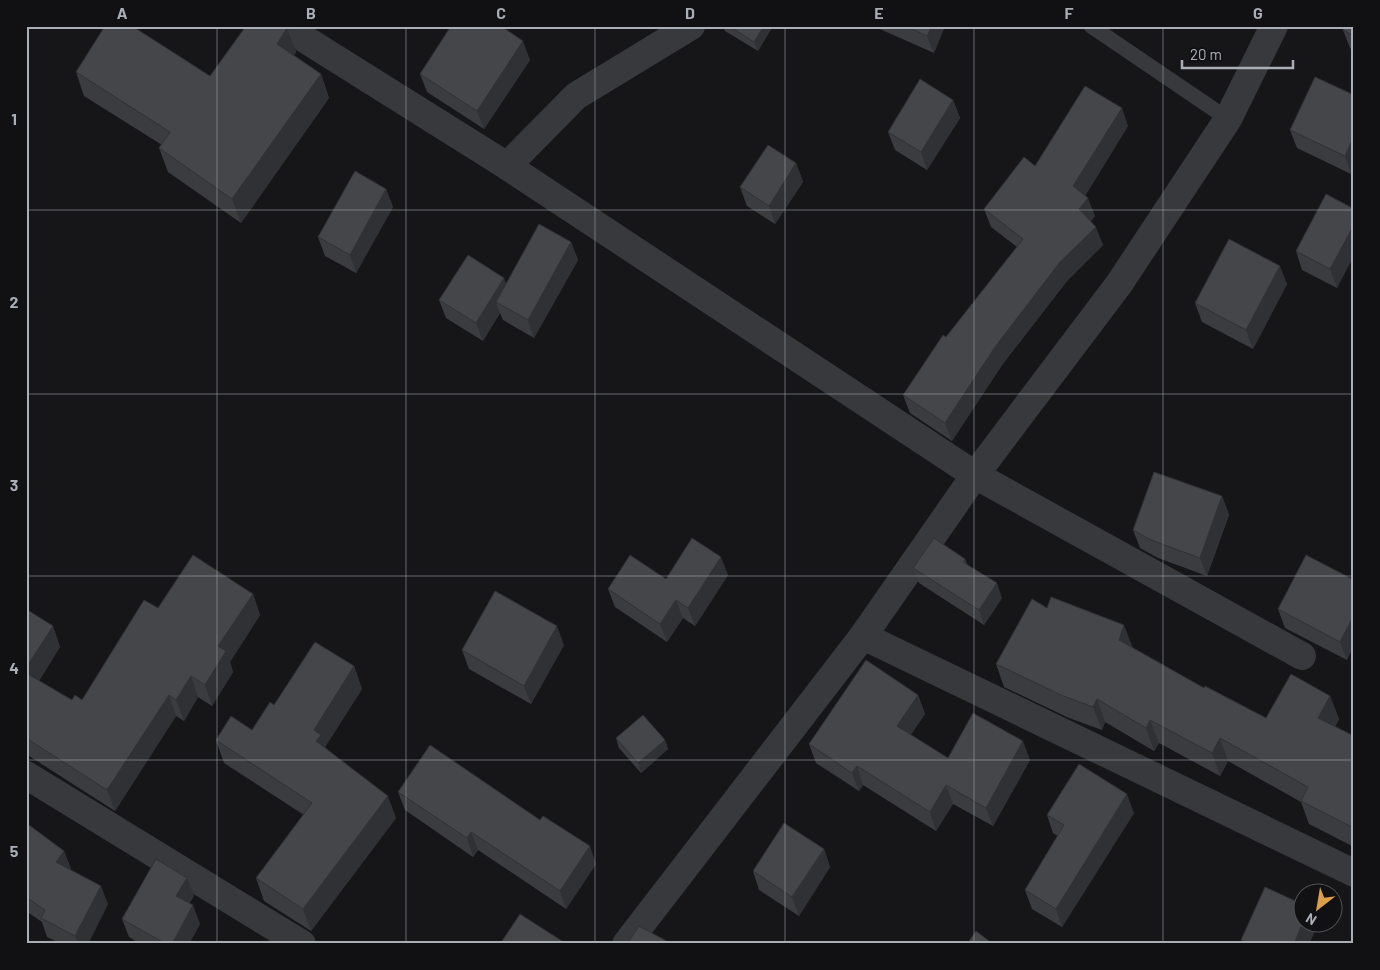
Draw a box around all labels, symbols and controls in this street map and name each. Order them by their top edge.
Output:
text: A [117,3,128,22]
text: B [306,3,316,22]
text: C [496,3,506,22]
text: D [685,3,695,22]
text: E [874,3,884,22]
text: F [1065,3,1074,22]
text: G [1253,3,1263,22]
scale bar [1182,38,1294,70]
text: 20 m [1190,45,1222,63]
text: 1 [11,109,17,128]
text: 2 [10,292,19,311]
text: 3 [10,475,18,494]
text: 4 [9,658,19,677]
text: 5 [10,841,19,860]
north arrow [1292,882,1342,932]
text: N [1303,910,1319,929]

